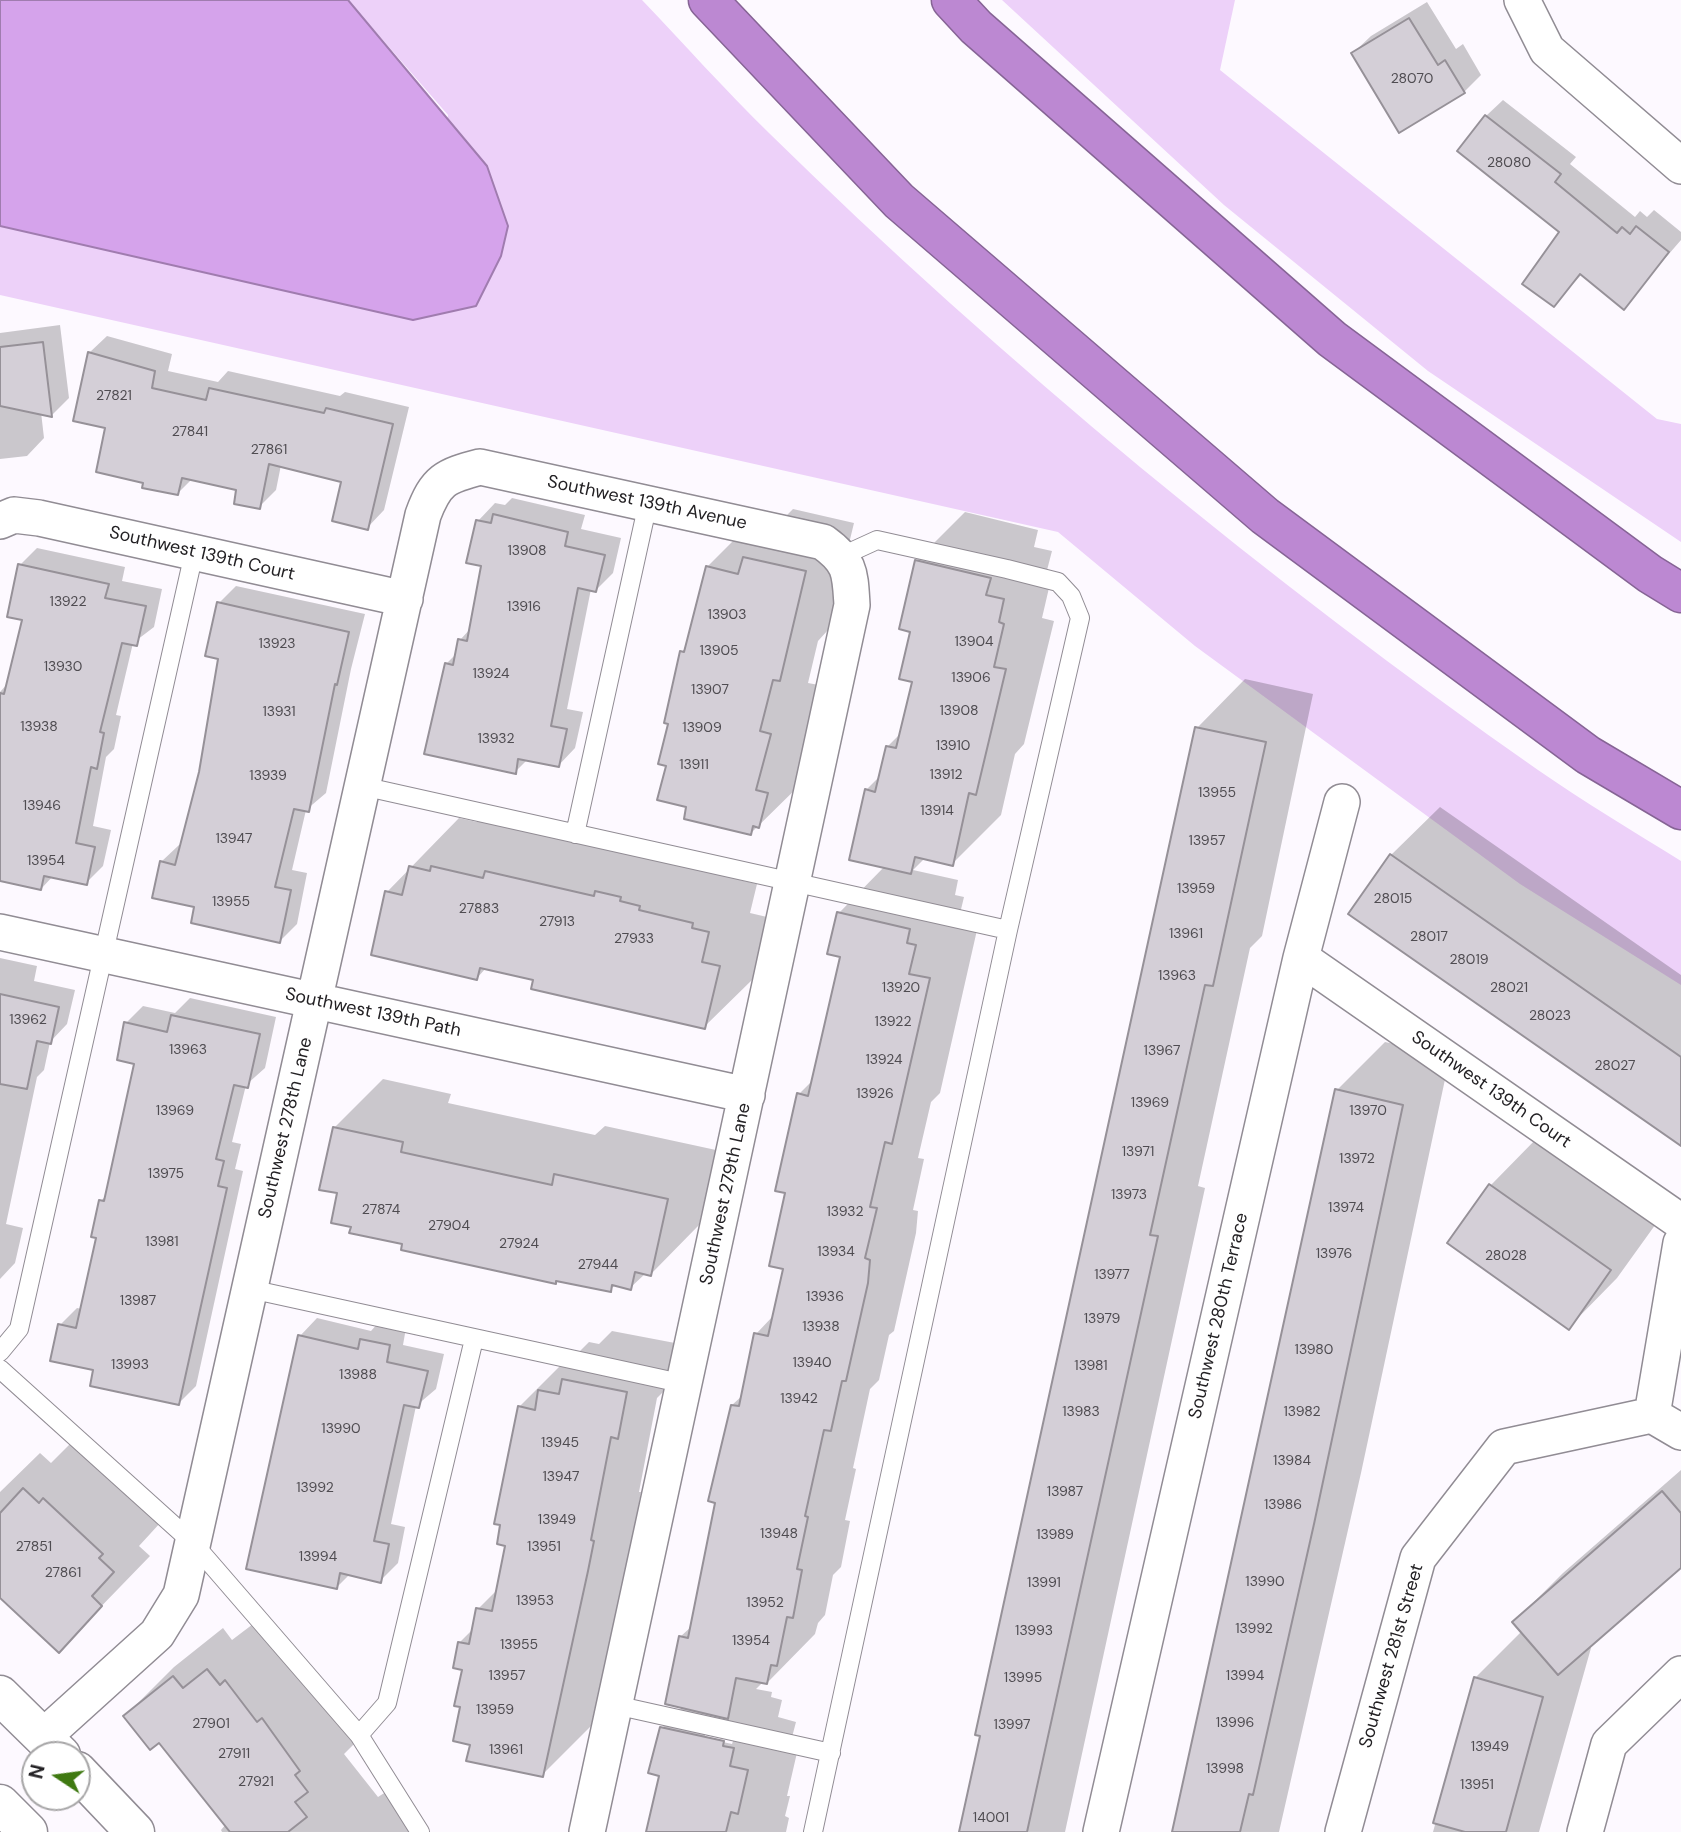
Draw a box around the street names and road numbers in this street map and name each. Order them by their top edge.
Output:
street label: Southwest 139th Avenue [545,471,749,535]
street label: Southwest 139th Court [107,522,297,586]
street label: Southwest 139th Path [283,984,463,1042]
street label: Southwest 139th Court [1407,1027,1575,1153]
street label: Southwest 278th Lane [255,1035,317,1221]
street label: Southwest 279th Lane [696,1101,756,1287]
street label: Southwest 280th Terrace [1185,1211,1253,1421]
street label: Southwest 281st Street [1355,1561,1429,1751]

